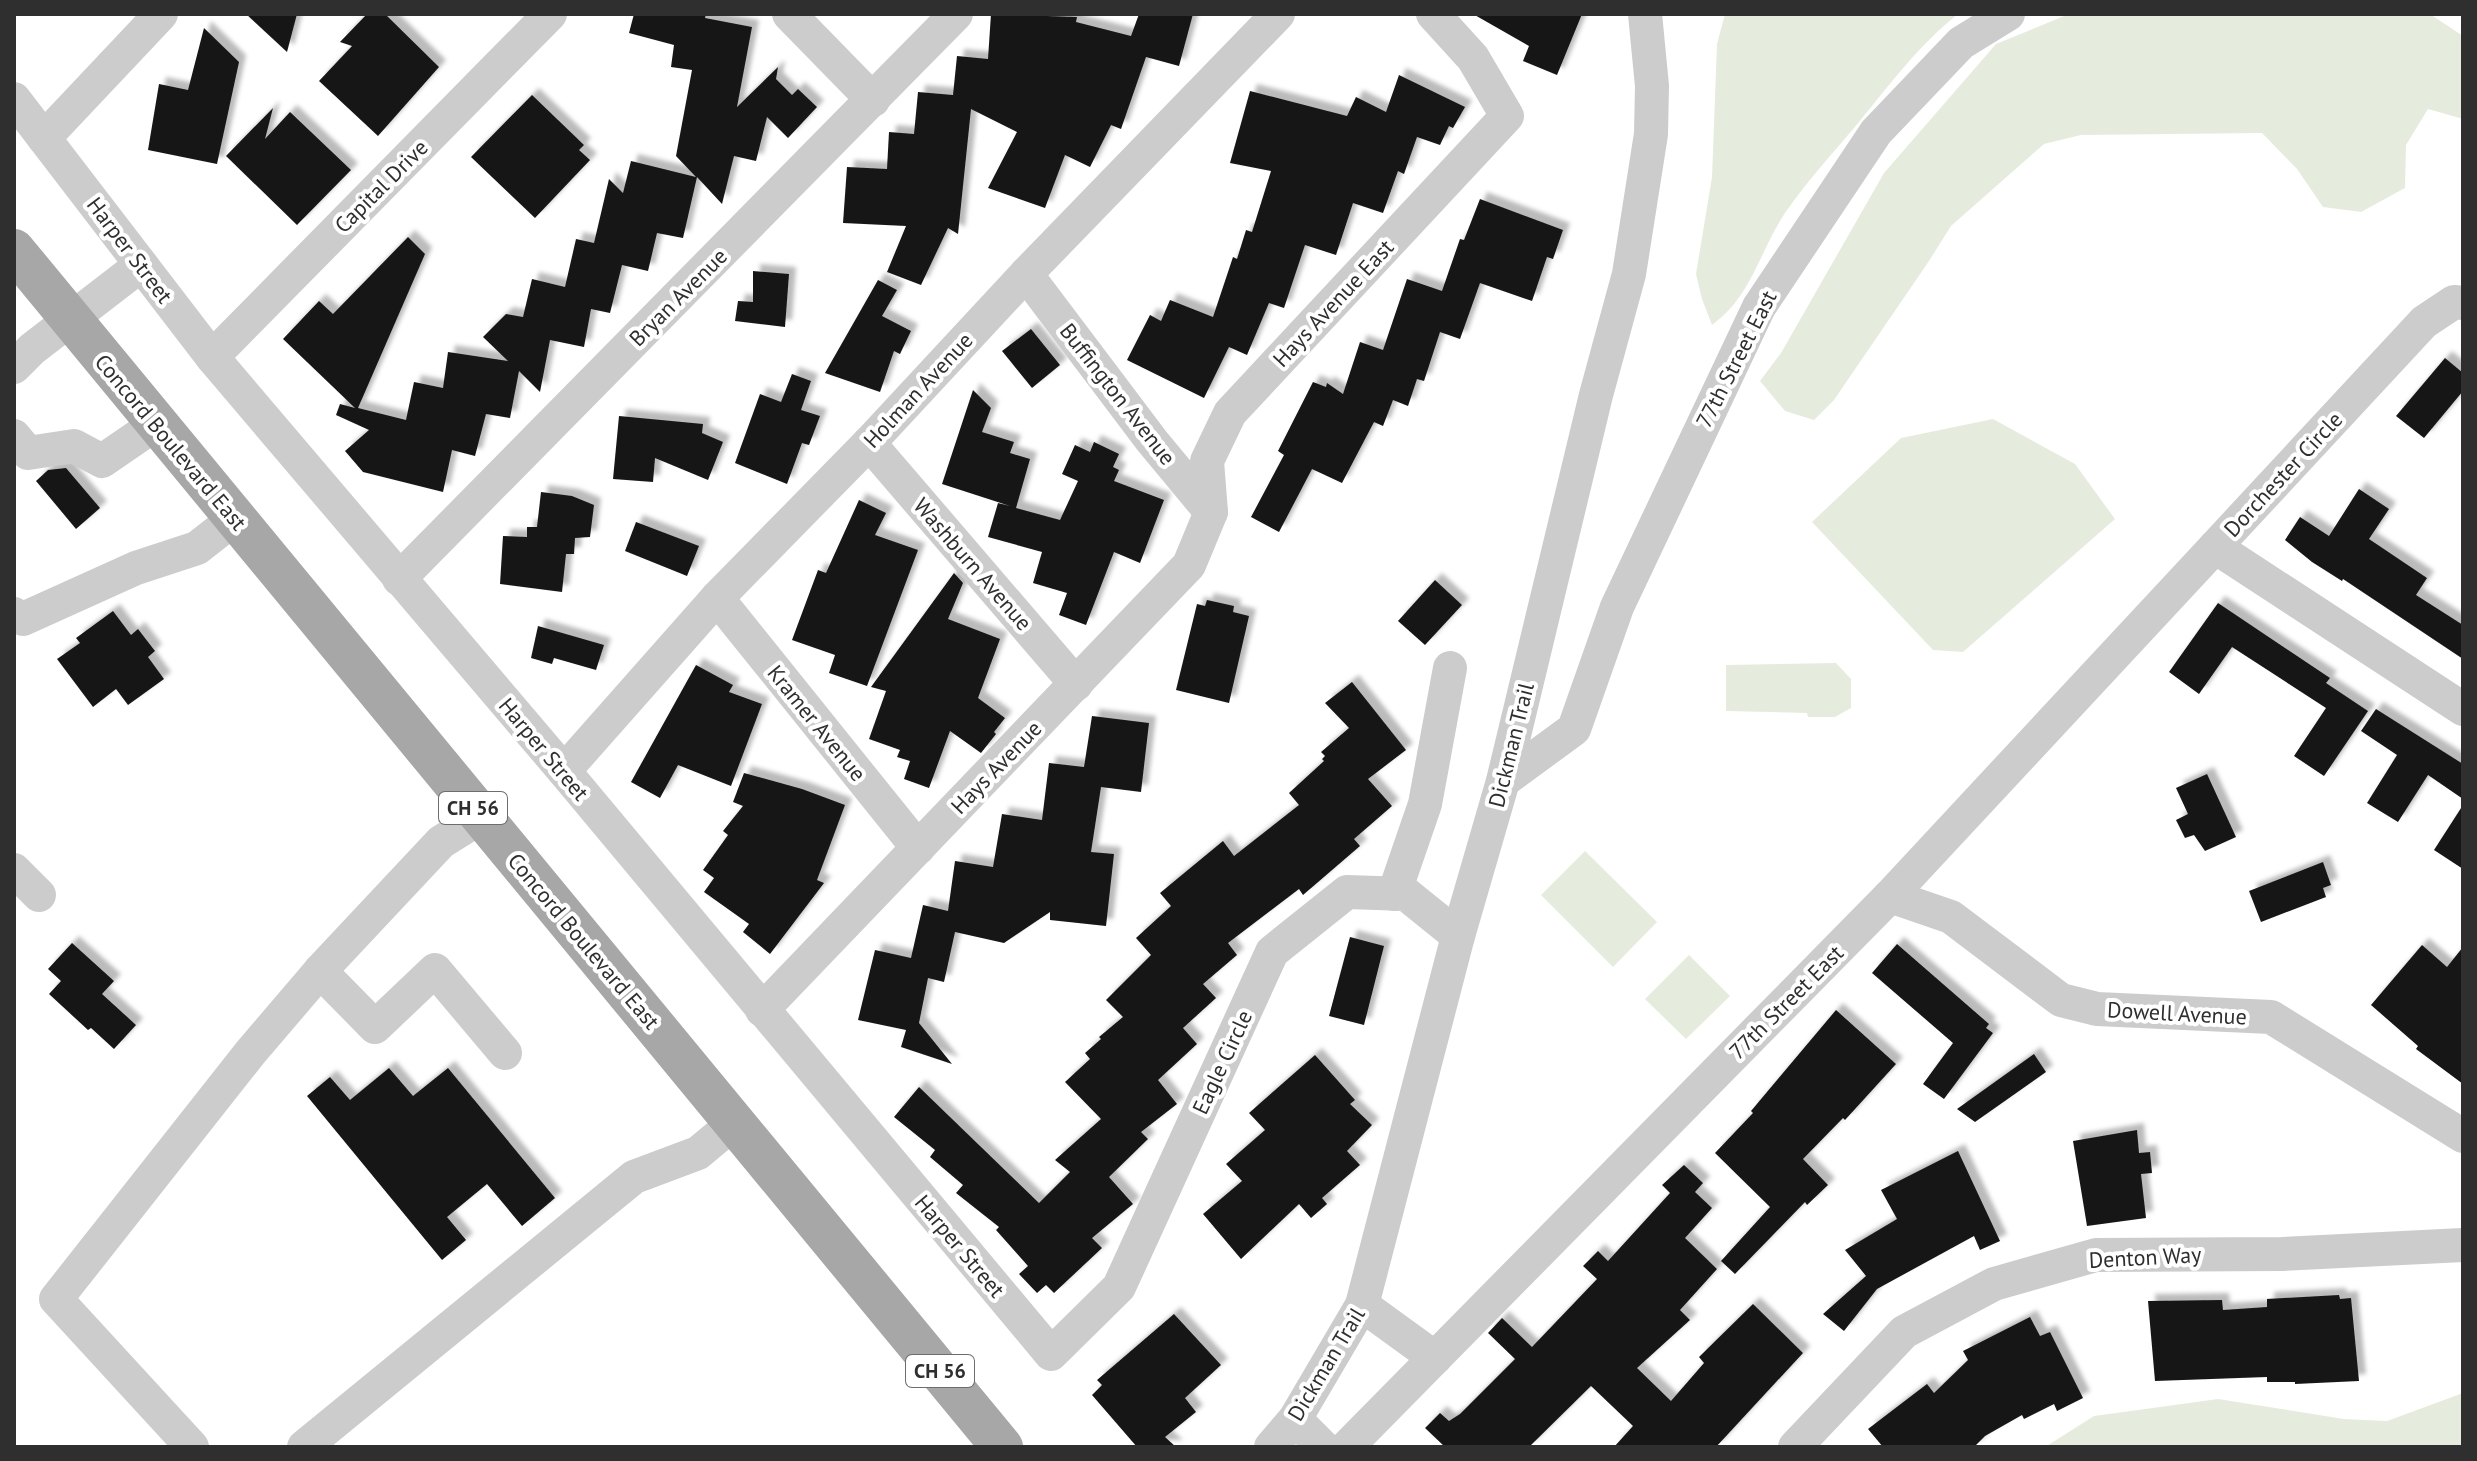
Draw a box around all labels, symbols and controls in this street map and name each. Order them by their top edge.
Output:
street label: Capital Drive [328,133,434,239]
street label: Harper Street [81,191,179,309]
street label: Hays Avenue East [1267,233,1400,373]
street label: Bryan Avenue [623,242,733,352]
street label: 77th Street East [1689,285,1783,432]
street label: Buffington Avenue [1054,317,1182,471]
street label: Holman Avenue [857,326,979,454]
street label: Concord Boulevard East [89,348,253,536]
street label: Dorchester Circle [2218,405,2348,543]
street label: Washburn Avenue [908,492,1038,636]
street label: Kramer Avenue [762,659,872,787]
street label: Dickman Trail [1482,679,1540,810]
street label: Harper Street [493,692,596,807]
street label: Hays Avenue [945,714,1047,820]
road number: CH 56 [439,792,507,824]
street label: Concord Boulevard East [502,847,666,1035]
street label: 77th Street East [1723,939,1849,1065]
street label: Dowell Avenue [2106,995,2248,1031]
street label: Eagle Circle [1186,1006,1258,1118]
street label: Harper Street [909,1189,1012,1304]
street label: Denton Way [2088,1240,2203,1274]
street label: Dickman Trail [1281,1302,1371,1426]
road number: CH 56 [906,1355,974,1387]

